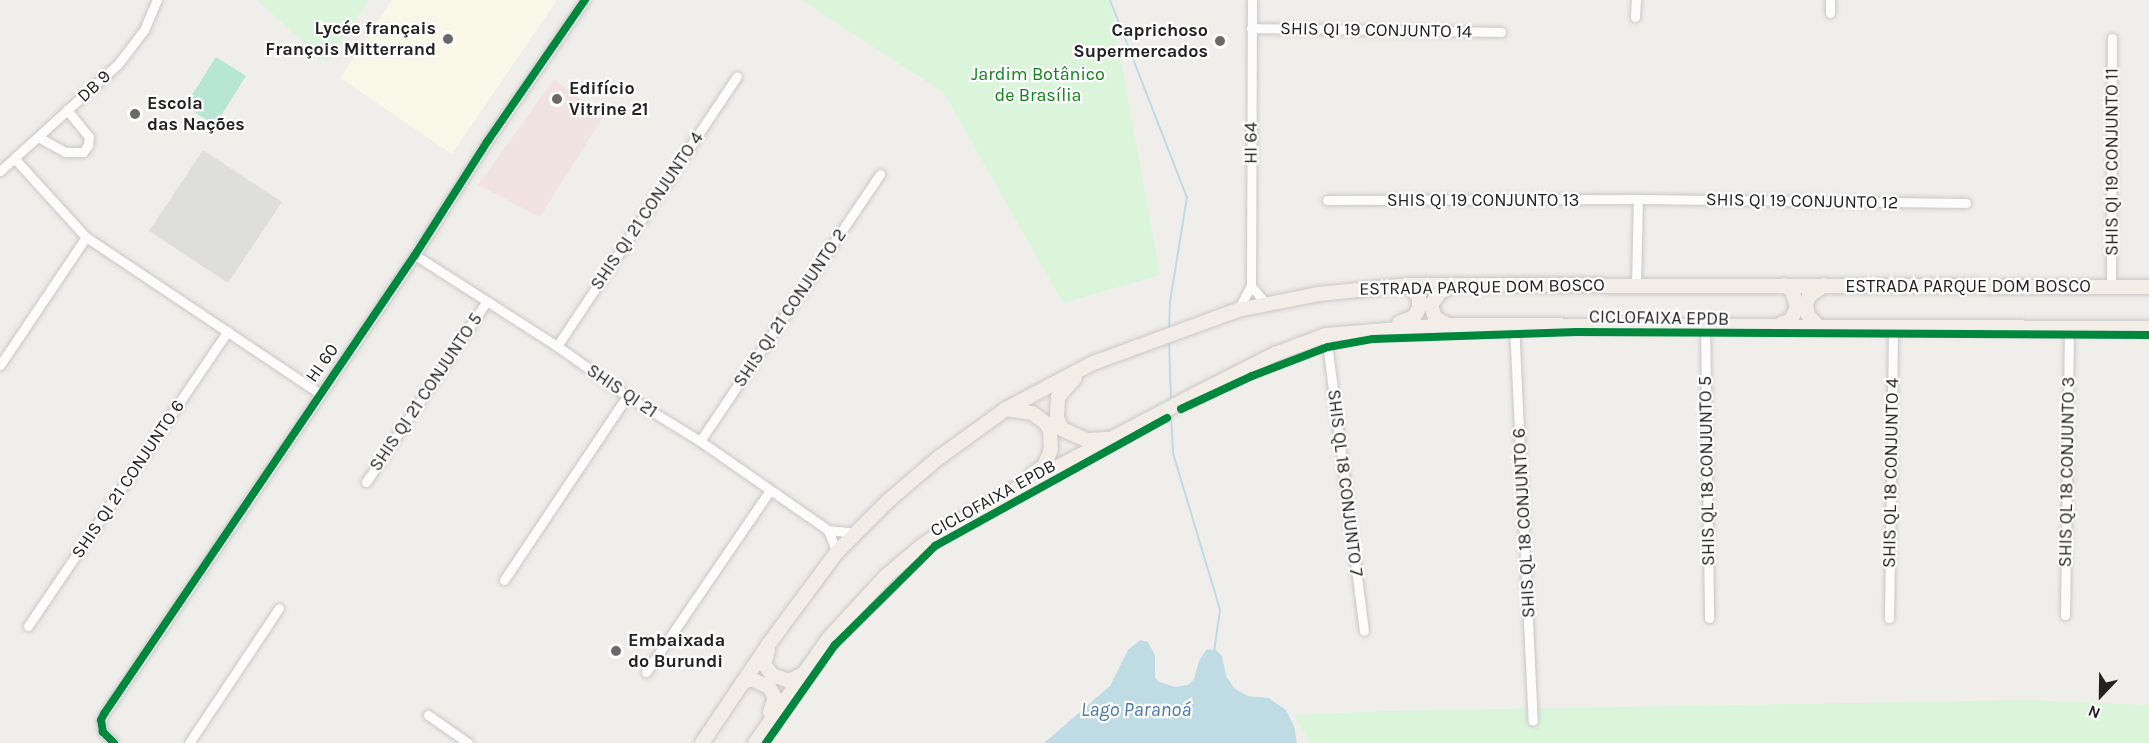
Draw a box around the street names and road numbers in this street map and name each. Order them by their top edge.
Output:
street label: SHIS QI 19 CONJUNTO 14 [1280,18,1472,42]
street label: DB 9 [73,65,115,107]
street label: SHIS QI 19 CONJUNTO 11 [2101,68,2123,256]
street label: HI 64 [1240,122,1262,164]
street label: SHIS QI 21 CONJUNTO 4 [586,128,708,294]
street label: SHIS QI 19 CONJUNTO 13 [1387,189,1579,211]
street label: SHIS QI 19 CONJUNTO 12 [1706,189,1898,213]
street label: SHIS QI 21 CONJUNTO 2 [729,225,851,391]
street label: ESTRADA PARQUE DOM BOSCO [1359,274,1605,300]
street label: ESTRADA PARQUE DOM BOSCO [1845,275,2091,297]
street label: CICLOFAIXA EPDB [1589,306,1729,330]
street label: SHIS QI 21 CONJUNTO 5 [365,309,487,475]
street label: HI 60 [301,339,343,387]
street label: SHIS QI 21 [583,360,661,422]
street label: SHIS QL 18 CONJUNTO 5 [1695,376,1719,566]
street label: SHIS QL 18 CONJUNTO 3 [2055,377,2079,567]
street label: SHIS QL 18 CONJUNTO 4 [1879,378,1903,568]
street label: SHIS QL 18 CONJUNTO 7 [1323,388,1367,578]
street label: SHIS QI 21 CONJUNTO 6 [67,396,189,562]
street label: SHIS QL 18 CONJUNTO 6 [1508,427,1540,619]
street label: CICLOFAIXA EPDB [926,455,1060,541]

